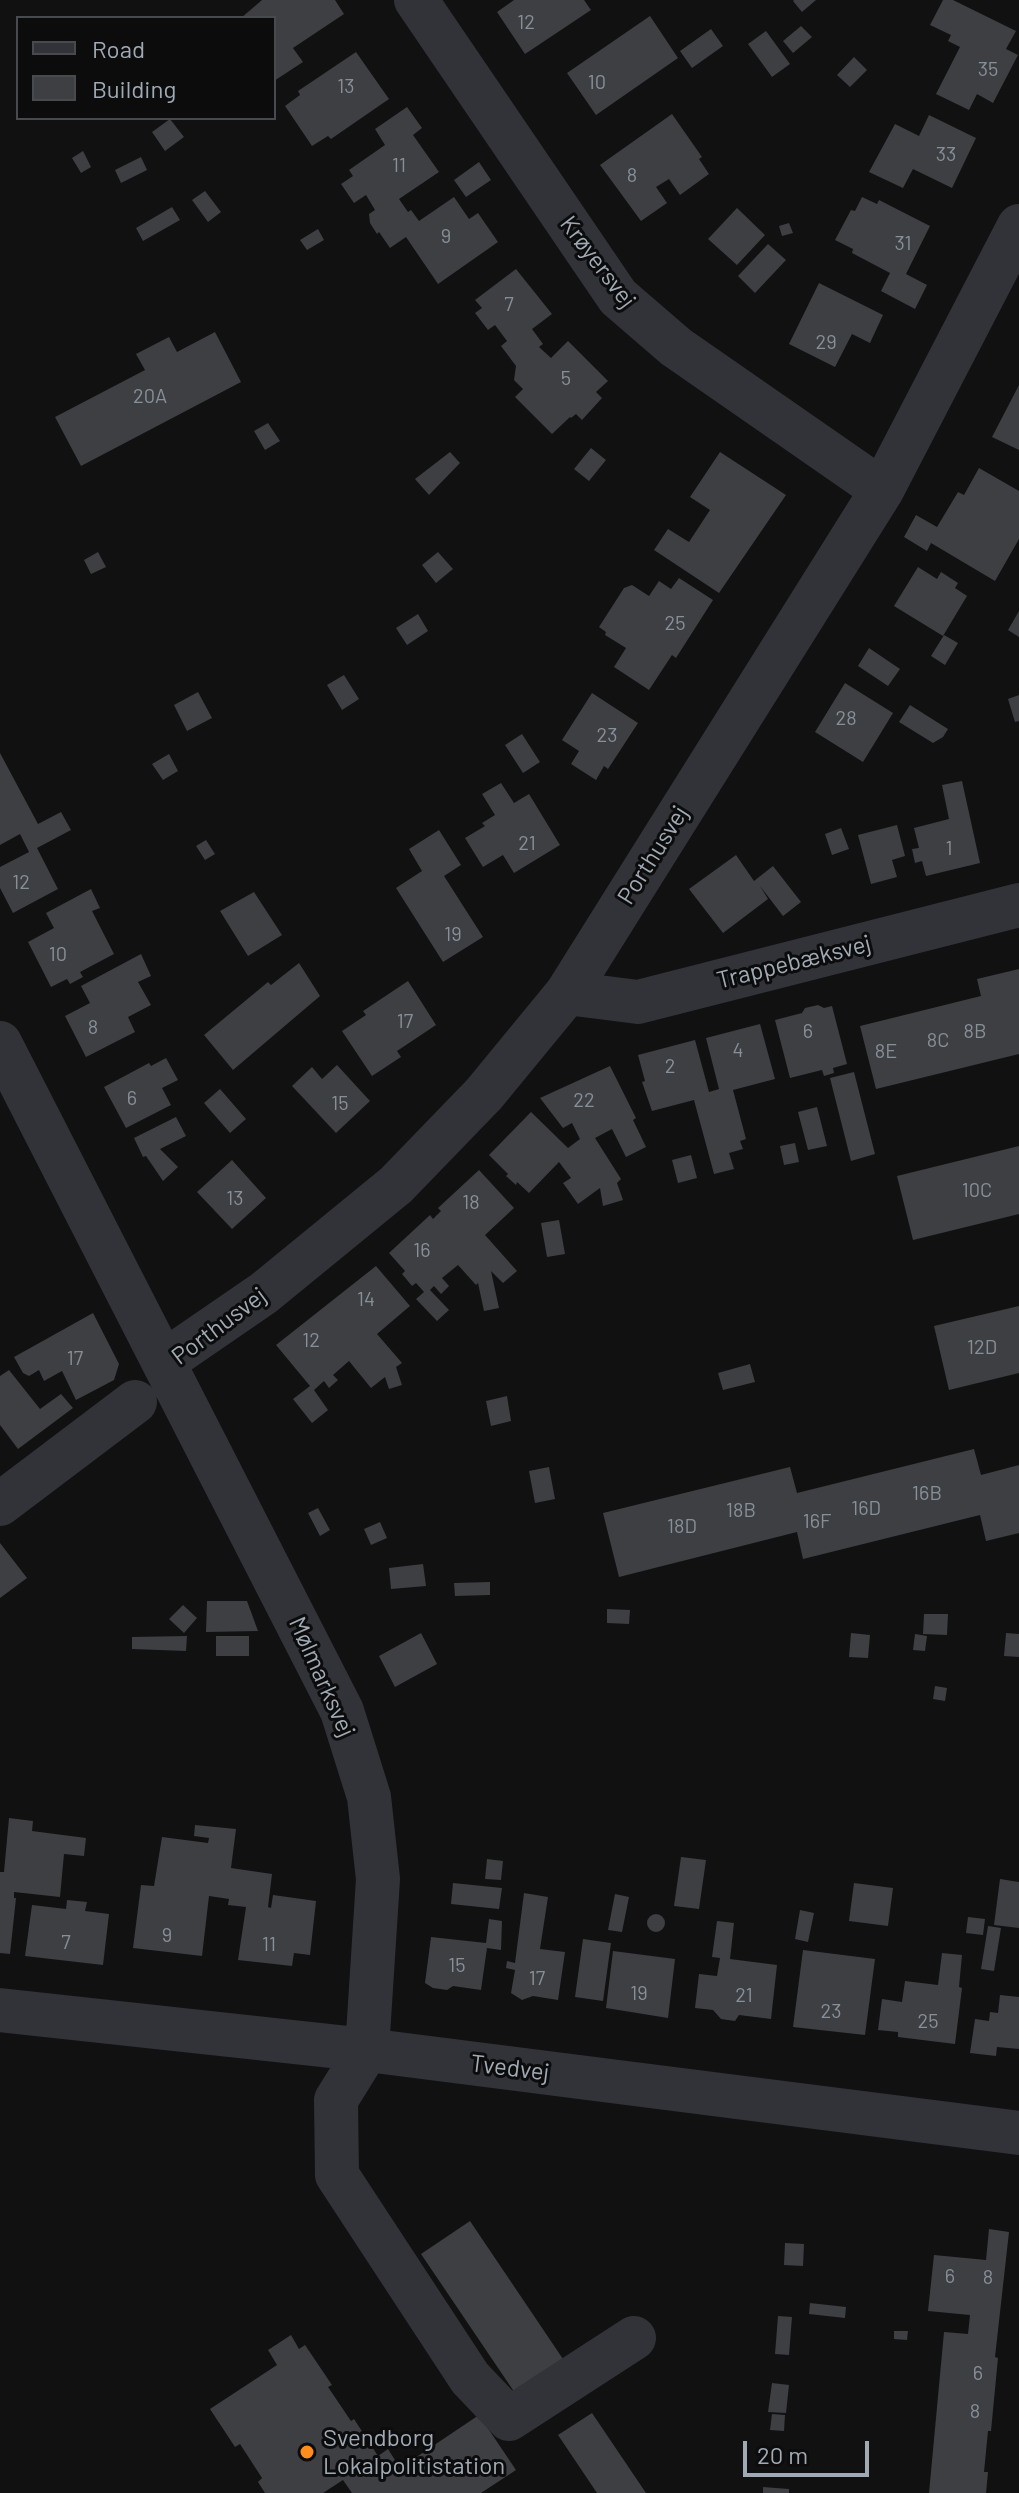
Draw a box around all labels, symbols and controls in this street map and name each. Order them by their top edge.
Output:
house number: 12 [517,10,535,34]
legend [16,16,276,120]
text: Road [92,34,145,63]
house number: 35 [978,57,998,81]
house number: 10 [588,70,606,94]
text: Building [92,74,176,103]
house number: 13 [337,74,355,98]
house number: 33 [936,142,956,166]
house number: 11 [392,153,406,177]
house number: 8 [627,163,637,187]
street label: Krøyersvej [554,210,642,314]
house number: 9 [441,224,451,248]
house number: 31 [894,231,912,255]
house number: 7 [504,292,514,316]
house number: 29 [815,330,837,354]
house number: 5 [561,366,571,390]
house number: 20A [133,384,167,408]
house number: 25 [665,611,685,635]
house number: 28 [835,706,857,730]
house number: 23 [597,723,617,747]
street label: Porthusvej [611,800,695,910]
house number: 21 [518,831,536,855]
house number: 1 [946,836,952,860]
house number: 12 [12,870,30,894]
house number: 19 [444,922,462,946]
street label: Trappebæksvej [714,929,874,995]
house number: 10 [49,942,67,966]
house number: 17 [397,1009,413,1033]
house number: 8 [88,1015,98,1039]
house number: 6 [803,1019,813,1043]
house number: 8B [964,1019,986,1043]
house number: 8C [927,1028,949,1052]
house number: 4 [732,1038,744,1062]
house number: 8E [875,1039,897,1063]
house number: 2 [665,1054,675,1078]
house number: 6 [127,1086,137,1110]
house number: 22 [573,1088,595,1112]
house number: 15 [331,1091,349,1115]
house number: 10C [962,1178,992,1202]
house number: 13 [226,1186,244,1210]
house number: 18 [462,1190,480,1214]
house number: 16 [413,1238,431,1262]
street label: Porthusvej [166,1281,272,1371]
house number: 14 [357,1287,375,1311]
house number: 12 [302,1328,320,1352]
house number: 12D [967,1335,997,1359]
house number: 17 [67,1346,83,1370]
house number: 16B [912,1481,942,1505]
house number: 16D [851,1496,881,1520]
house number: 18B [726,1498,756,1522]
house number: 16F [803,1509,831,1533]
house number: 18D [667,1514,697,1538]
street label: Mølmarksvej [283,1612,361,1742]
house number: 9 [162,1923,172,1947]
house number: 7 [61,1930,71,1954]
house number: 11 [262,1932,276,1956]
house number: 15 [448,1953,466,1977]
house number: 17 [529,1966,545,1990]
house number: 19 [630,1981,648,2005]
house number: 21 [735,1983,753,2007]
house number: 23 [821,1999,841,2023]
house number: 25 [918,2009,938,2033]
street label: Tvedvej [469,2049,551,2087]
house number: 6 [945,2264,955,2288]
house number: 8 [983,2265,993,2289]
house number: 6 [973,2361,983,2385]
house number: 8 [970,2399,980,2423]
place label: Svendborg Lokalpolitistation [323,2424,505,2480]
scale bar [747,2425,873,2475]
text: 20 m [757,2440,808,2469]
marker: Svendborg Lokalpolitistation [298,2443,316,2461]

